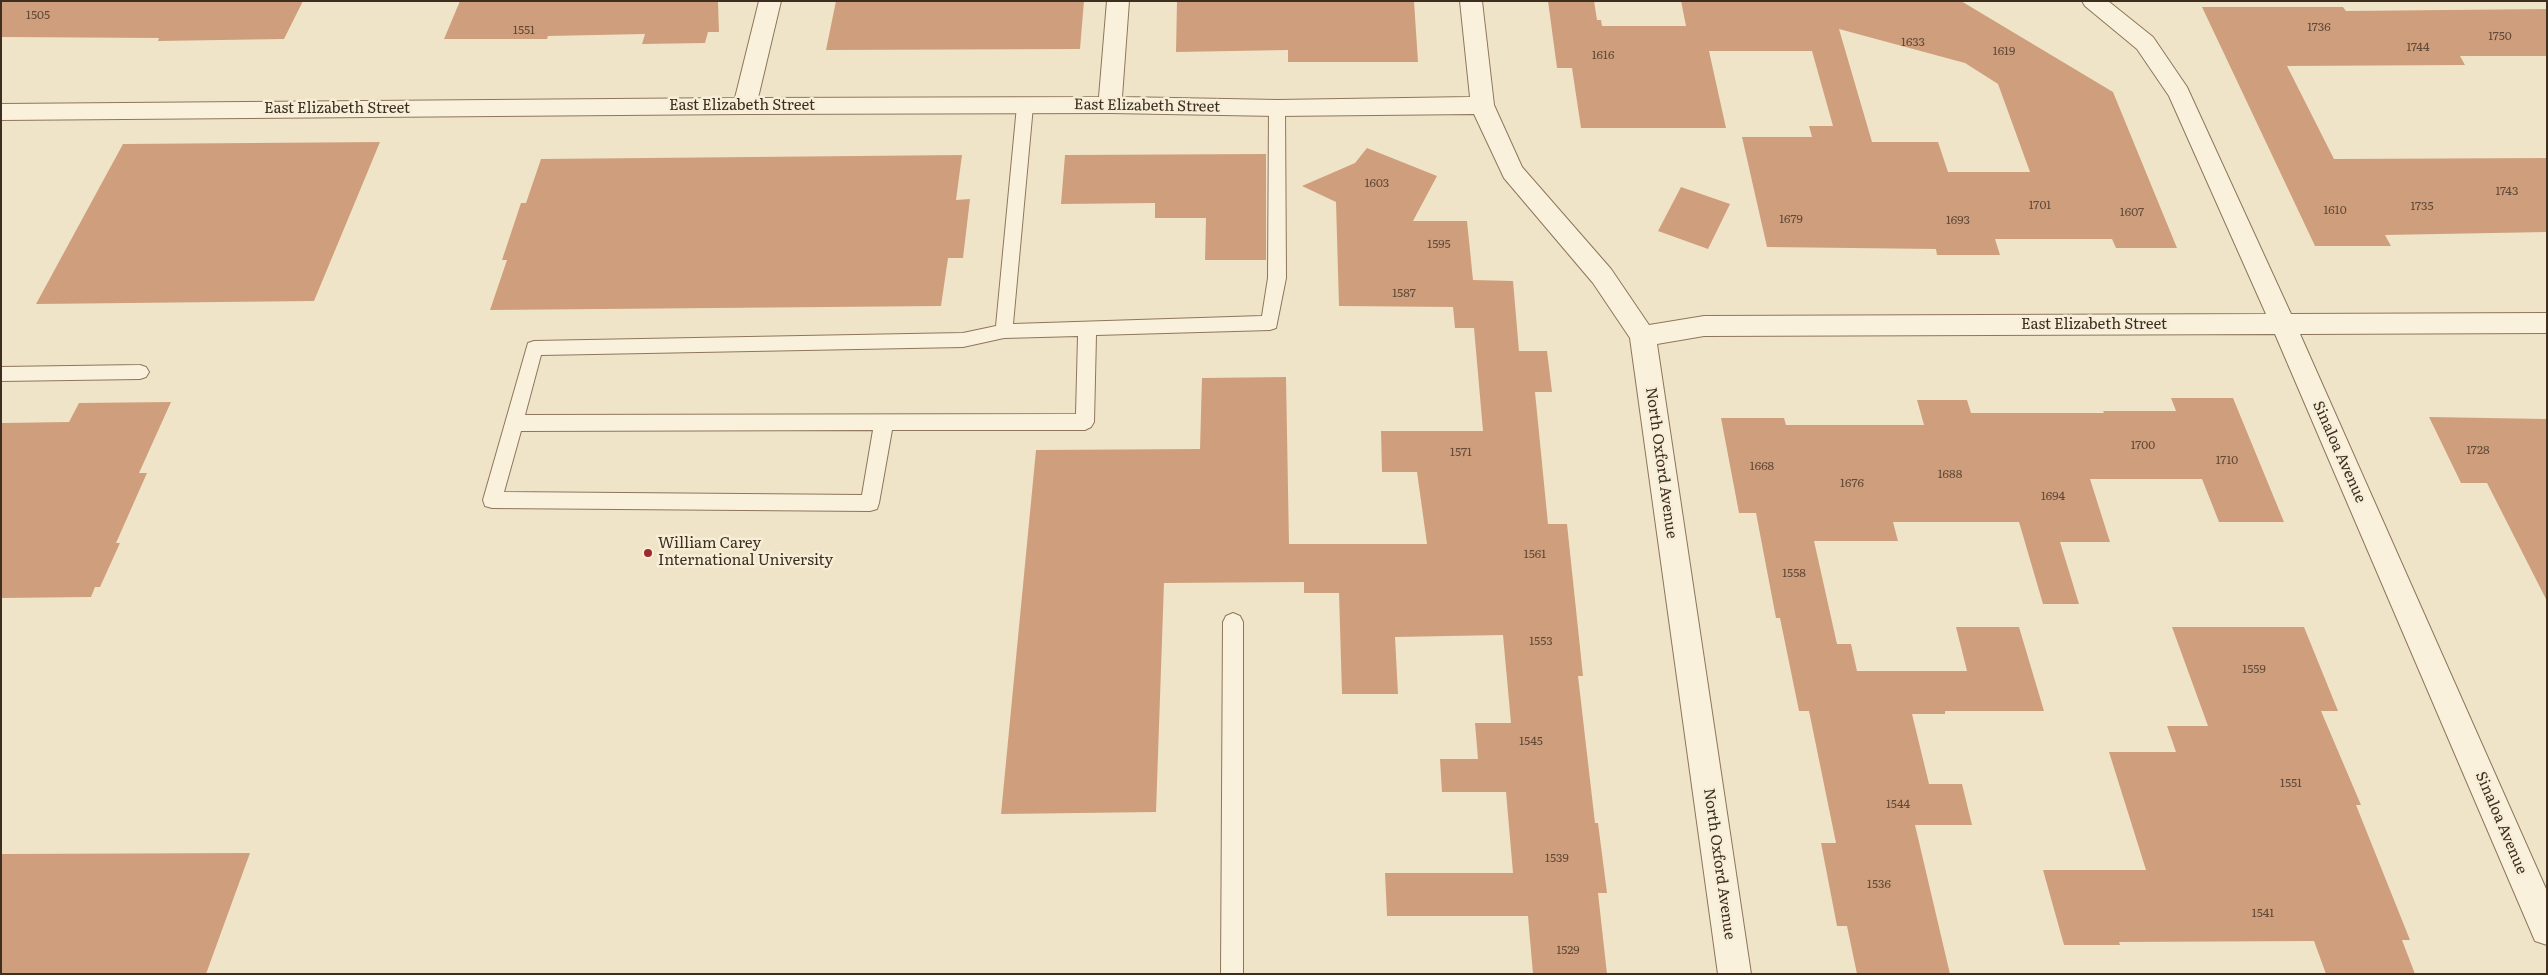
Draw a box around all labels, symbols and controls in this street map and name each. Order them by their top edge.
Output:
house number: 1505 [26,8,50,22]
house number: 1736 [2307,20,2331,34]
house number: 1551 [513,23,535,37]
house number: 1750 [2488,29,2512,43]
house number: 1633 [1901,35,1925,49]
house number: 1744 [2407,40,2429,54]
house number: 1619 [1993,44,2015,58]
house number: 1616 [1592,48,1614,62]
street label: East Elizabeth Street [1074,96,1220,116]
street label: East Elizabeth Street [669,97,815,115]
street label: East Elizabeth Street [264,100,410,118]
house number: 1603 [1365,176,1389,190]
house number: 1743 [2496,184,2518,198]
house number: 1701 [2029,198,2051,212]
house number: 1735 [2410,199,2434,213]
house number: 1610 [2323,203,2347,217]
house number: 1607 [2120,205,2144,219]
house number: 1679 [1779,212,1803,226]
house number: 1693 [1946,213,1970,227]
house number: 1595 [1427,237,1451,251]
house number: 1587 [1392,286,1416,300]
street label: East Elizabeth Street [2021,316,2167,334]
street label: North Oxford Avenue [1641,386,1681,540]
street label: Sinaloa Avenue [2309,398,2369,506]
house number: 1700 [2131,438,2155,452]
house number: 1728 [2466,443,2490,457]
house number: 1571 [1450,445,1472,459]
house number: 1710 [2216,453,2238,467]
house number: 1668 [1750,459,1774,473]
house number: 1688 [1938,467,1962,481]
house number: 1676 [1840,476,1864,490]
house number: 1694 [2041,489,2065,503]
place label: William Carey International University [658,535,833,570]
marker: William Carey International University [642,547,654,559]
house number: 1561 [1524,547,1546,561]
house number: 1558 [1782,566,1806,580]
house number: 1553 [1529,634,1553,648]
house number: 1559 [2242,662,2266,676]
house number: 1545 [1519,734,1543,748]
street label: Sinaloa Avenue [2471,769,2531,877]
house number: 1551 [2280,776,2302,790]
street label: North Oxford Avenue [1699,787,1739,941]
house number: 1544 [1886,797,1910,811]
house number: 1539 [1545,851,1569,865]
house number: 1536 [1867,877,1891,891]
house number: 1541 [2252,906,2274,920]
house number: 1529 [1556,943,1580,957]

